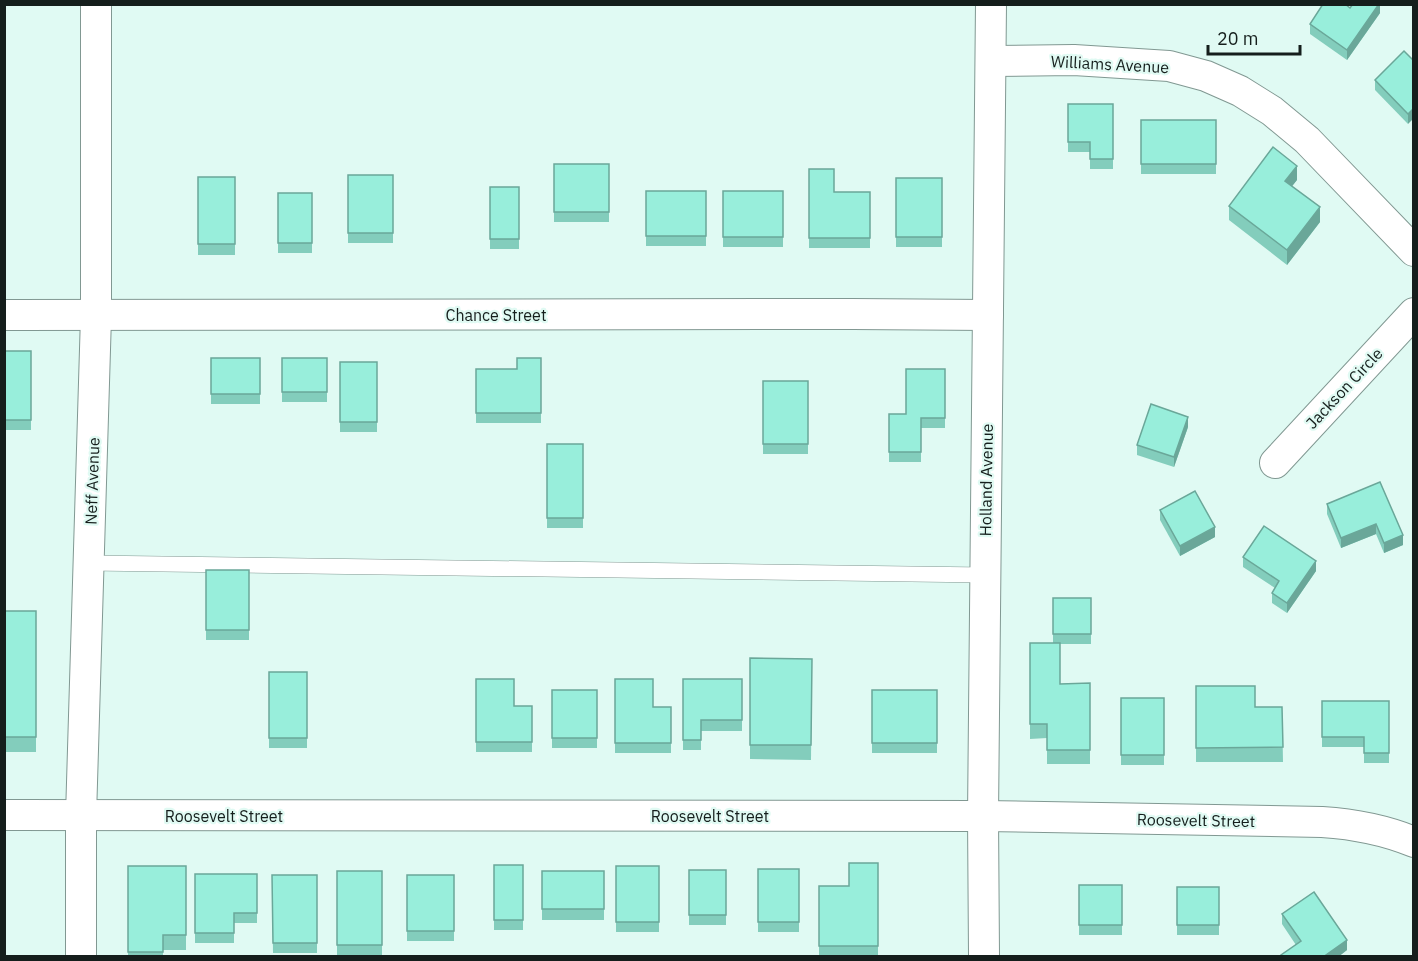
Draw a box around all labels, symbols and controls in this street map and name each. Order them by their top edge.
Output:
scale bar [1208,18,1300,56]
text: 20 m [1217,27,1259,50]
street label: Williams Avenue [1050,51,1170,77]
street label: Chance Street [445,305,547,325]
street label: Jackson Circle [1301,343,1387,433]
street label: Holland Avenue [975,423,997,537]
street label: Neff Avenue [80,437,104,525]
street label: Roosevelt Street [165,806,283,826]
street label: Roosevelt Street [651,806,769,826]
street label: Roosevelt Street [1137,809,1255,831]

